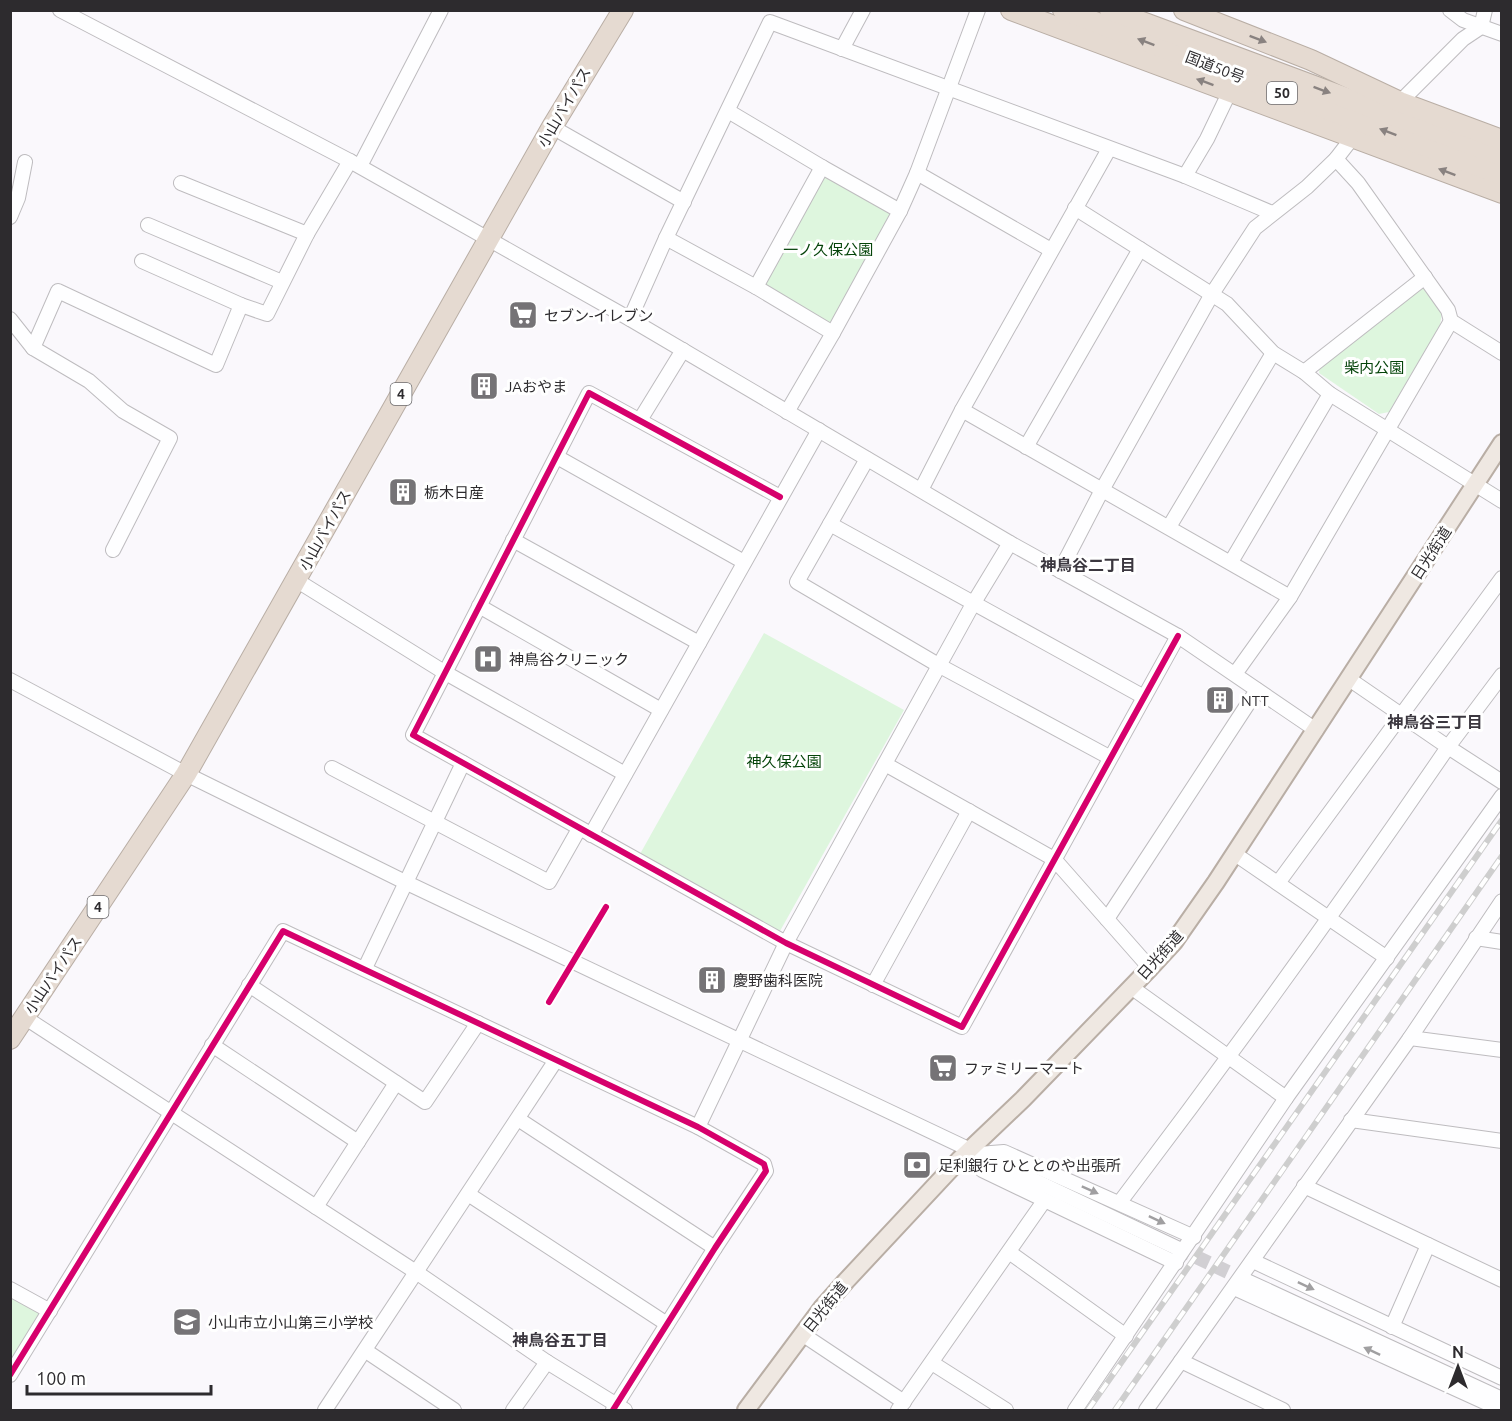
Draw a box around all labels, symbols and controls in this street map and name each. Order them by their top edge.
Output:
one-way arrow [1249,35,1267,44]
one-way arrow [1137,36,1155,46]
street label: 国道50号 [1183,48,1247,86]
street label: 小山バイパス [534,64,594,150]
one-way arrow [1196,77,1214,87]
road number: 50 [1267,82,1297,104]
one-way arrow [1314,85,1332,95]
one-way arrow [1379,127,1397,136]
one-way arrow [1438,167,1456,177]
park label: 一ノ久保公園 [783,241,873,258]
supermarket icon: セブン-イレブン [507,299,539,331]
place label: セブン-イレブン [544,307,653,324]
park label: 柴内公園 [1344,359,1404,376]
building icon: JAおやま [468,370,500,402]
place label: JAおやま [505,378,567,395]
road number: 4 [390,383,412,405]
building icon: 栃木日産 [387,476,419,508]
place label: 栃木日産 [424,484,484,501]
street label: 小山バイパス [296,487,354,573]
street label: 日光街道 [1408,523,1454,583]
district label: 神鳥谷二丁目 [1040,556,1136,574]
hospital icon: 神鳥谷クリニック [472,643,504,675]
place label: 神鳥谷クリニック [509,651,629,668]
building icon: NTT [1204,684,1236,716]
place label: NTT [1241,692,1269,709]
district label: 神鳥谷三丁目 [1387,713,1483,731]
park label: 神久保公園 [746,753,822,770]
road number: 4 [88,896,108,918]
street label: 日光街道 [1134,927,1186,983]
street label: 小山バイパス [21,933,85,1017]
building icon: 慶野歯科医院 [696,964,728,996]
place label: 慶野歯科医院 [733,972,823,989]
supermarket icon: ファミリーマート [927,1052,959,1084]
place label: ファミリーマート [964,1060,1084,1077]
bank icon: 足利銀行 ひととのや出張所 [901,1149,933,1181]
place label: 足利銀行 ひととのや出張所 [938,1157,1121,1174]
one-way arrow [1082,1185,1100,1195]
one-way arrow [1148,1215,1166,1225]
street label: 日光街道 [800,1278,850,1336]
one-way arrow [1297,1282,1314,1291]
school or university icon: 小山市立小山第三小学校 [171,1306,203,1338]
place label: 小山市立小山第三小学校 [208,1314,373,1331]
district label: 神鳥谷五丁目 [512,1331,608,1349]
north arrow [1428,1337,1488,1397]
text: N [1452,1343,1464,1361]
one-way arrow [1362,1346,1380,1356]
scale bar [27,1358,212,1396]
text: 100 m [36,1368,86,1388]

